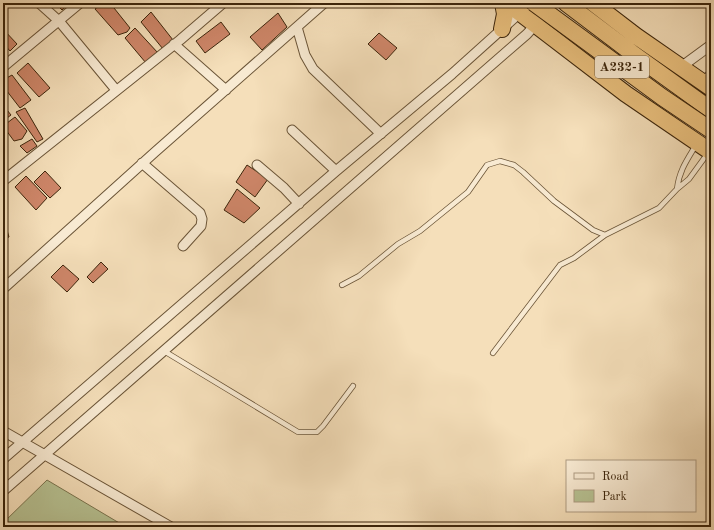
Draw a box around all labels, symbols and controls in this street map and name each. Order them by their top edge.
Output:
road number: A232-1 [595,56,649,78]
legend [566,460,696,512]
text: Road [602,471,629,483]
text: Park [602,491,627,503]

